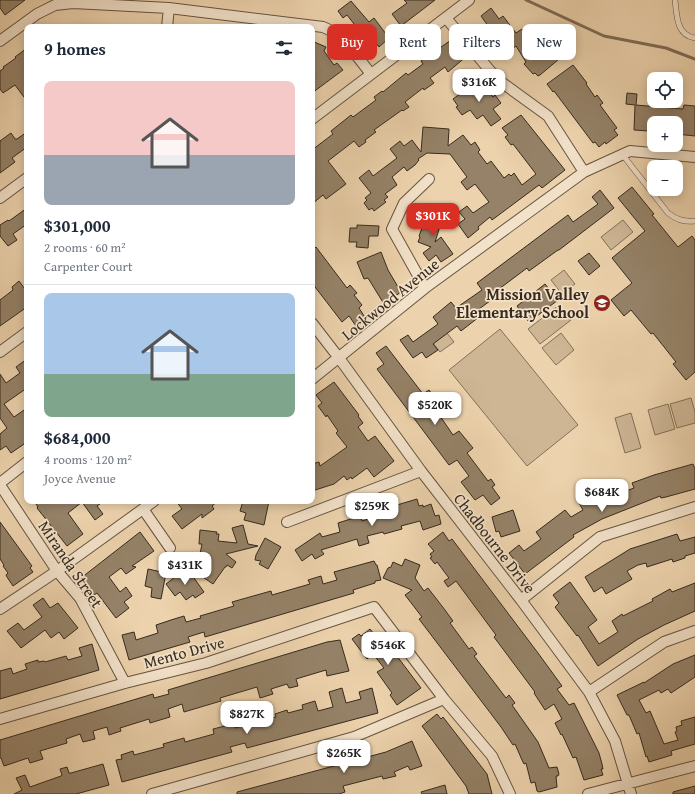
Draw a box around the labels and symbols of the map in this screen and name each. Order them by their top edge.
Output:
pin: $316K [451,69,507,103]
pin: $301K [405,203,461,237]
street label: Lockwood Avenue [336,252,444,346]
place label: Mission Valley Elementary School [456,282,590,324]
school or university icon: Mission Valley Elementary School [592,293,612,313]
pin: $520K [407,392,463,426]
pin: $684K [574,479,630,513]
street label: Chadbourne Drive [448,488,542,598]
pin: $259K [344,493,400,527]
street label: Miranda Street [33,516,109,613]
pin: $431K [157,552,213,586]
street label: Mento Drive [141,630,227,674]
pin: $546K [360,632,416,666]
pin: $827K [219,701,275,735]
pin: $265K [316,740,372,774]

